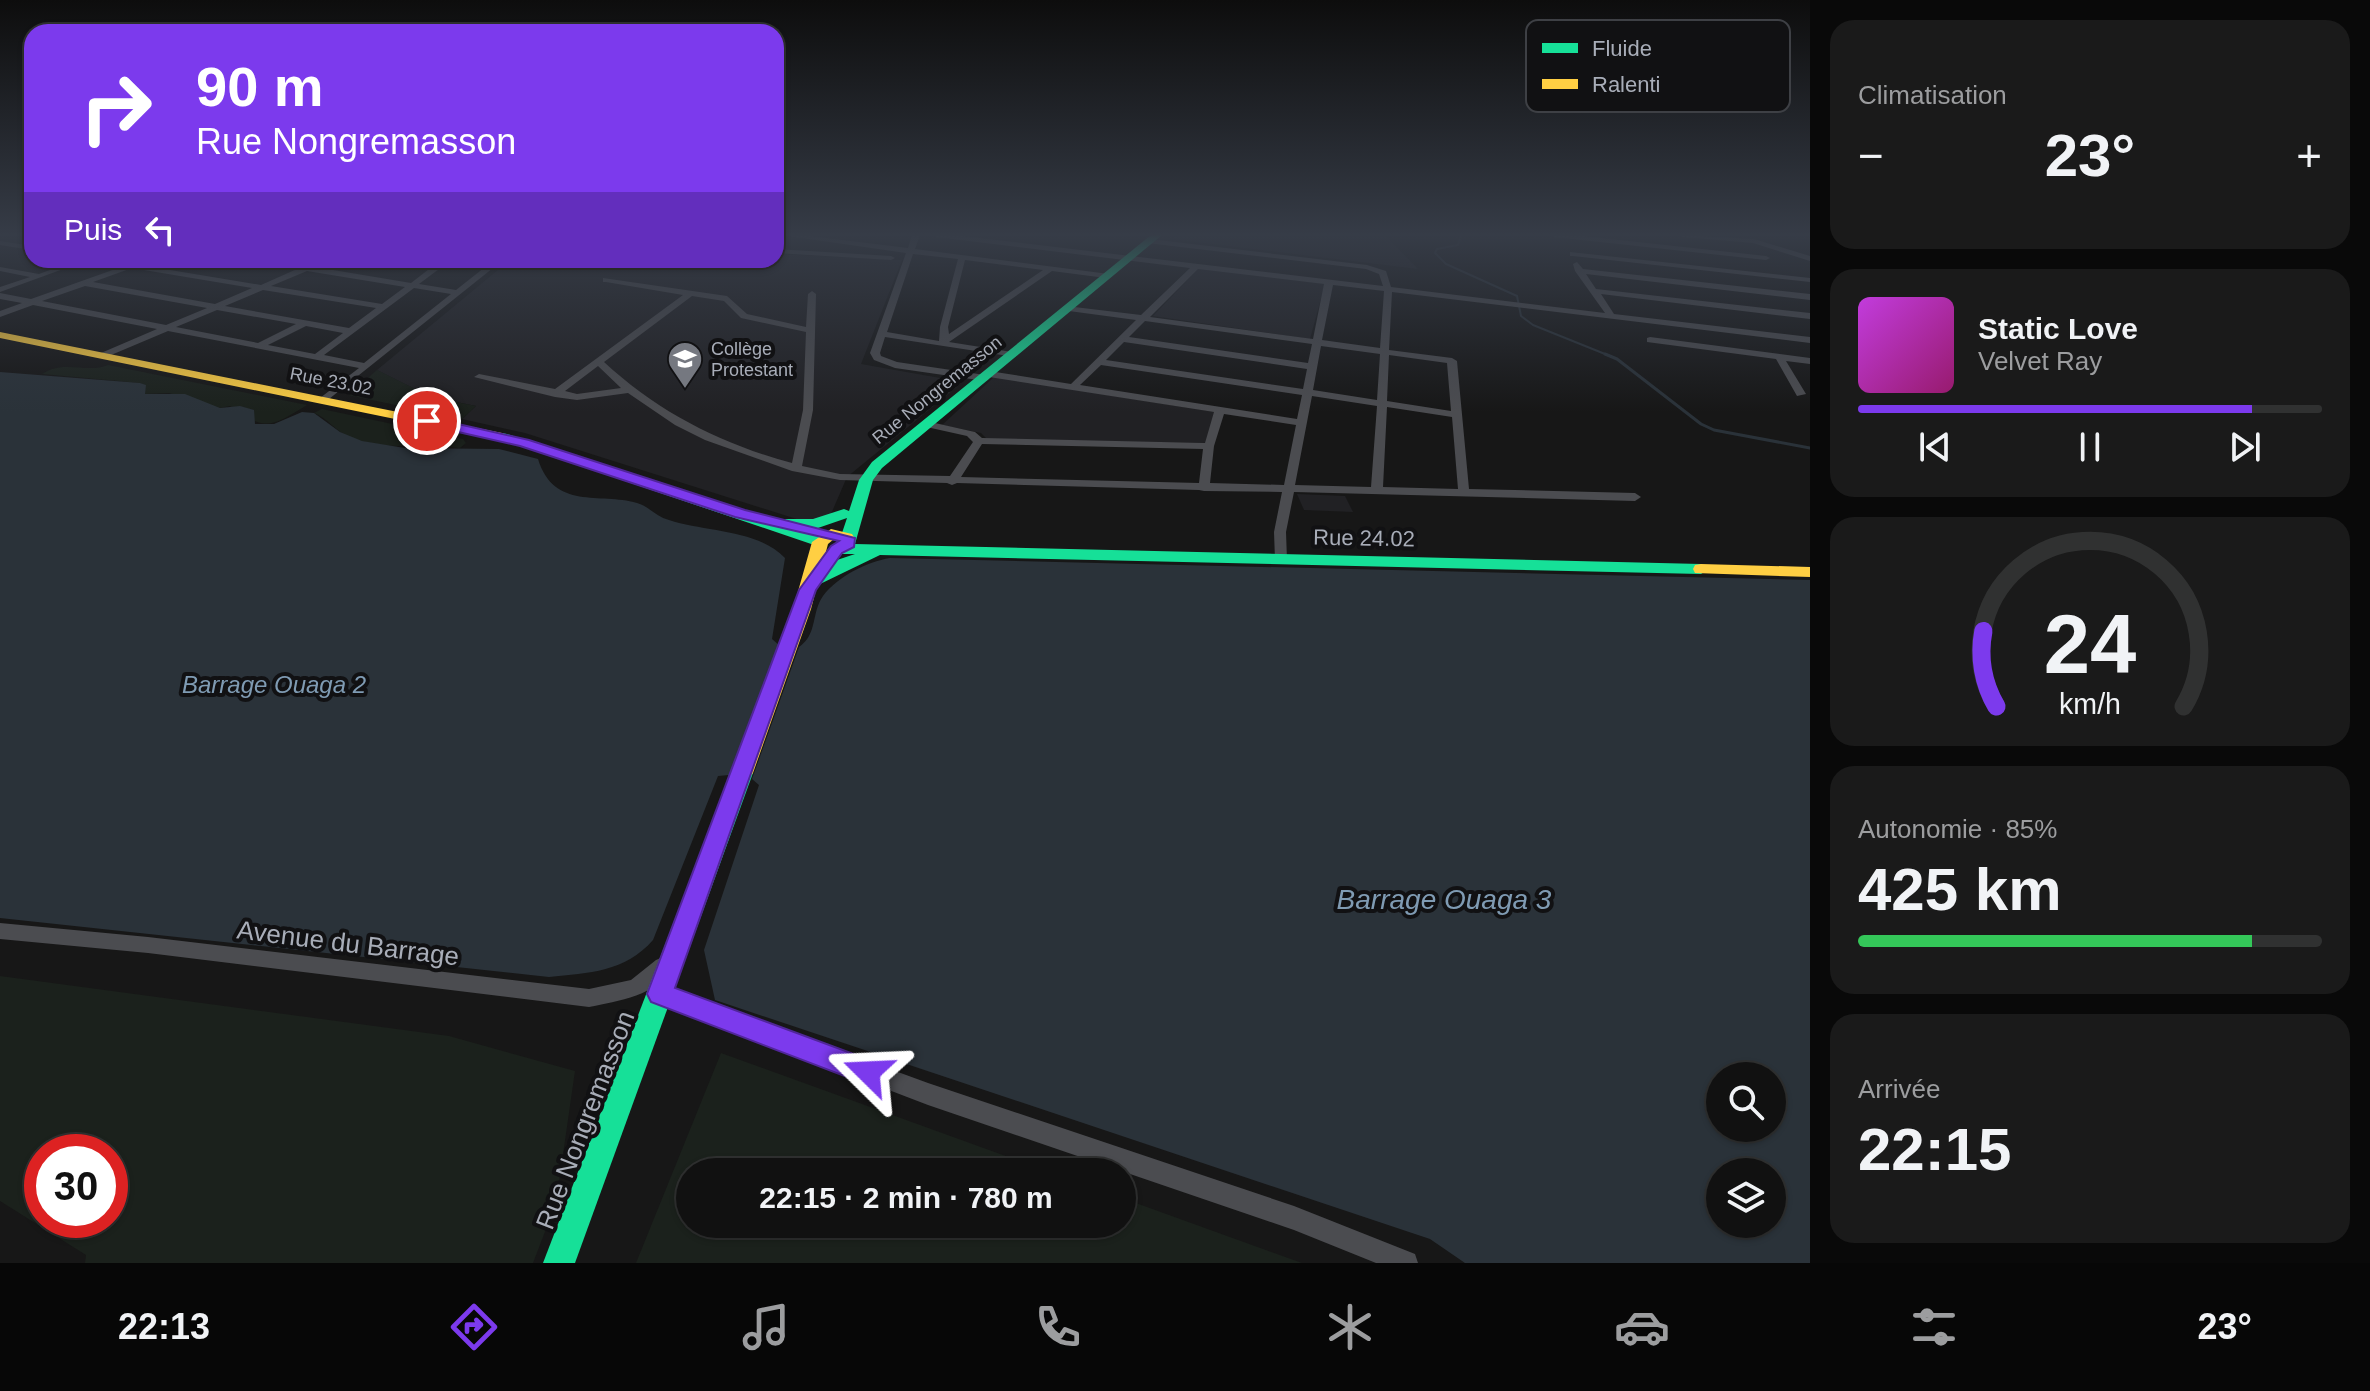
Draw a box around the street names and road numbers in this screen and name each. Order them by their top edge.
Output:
street label: Rue Nongremasson [868,332,1006,448]
street label: Rue 23.02 [288,363,374,399]
street label: Rue 24.02 [1313,525,1415,551]
street label: Avenue du Barrage [235,914,461,972]
street label: Rue Nongremasson [530,1007,640,1233]

